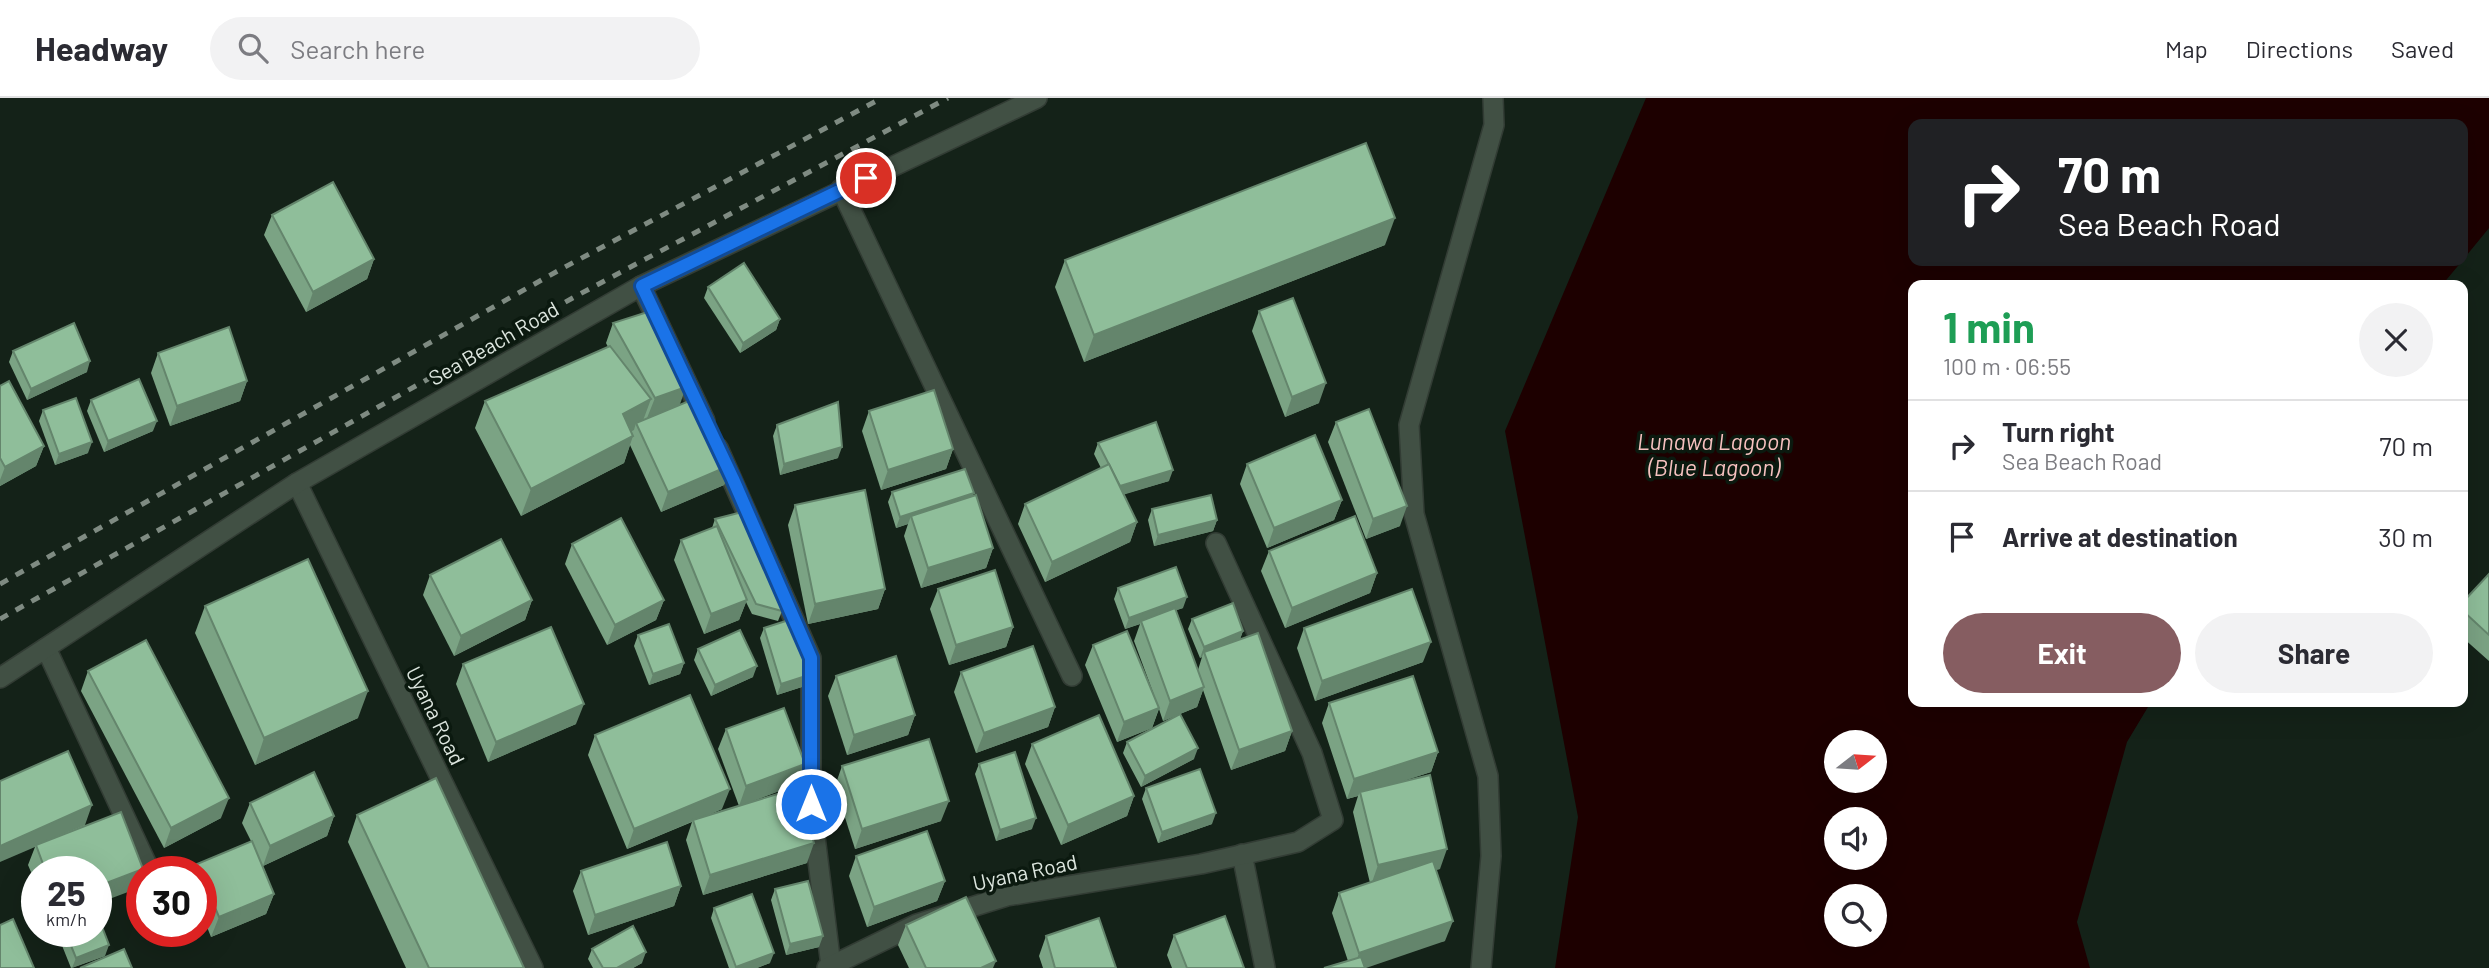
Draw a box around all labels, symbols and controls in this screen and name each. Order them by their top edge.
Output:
search box [210,17,700,80]
text: Headway [35,28,168,68]
icon: search [234,29,272,67]
text: Search here [290,33,425,64]
text: Map [2165,34,2208,63]
text: Directions [2246,34,2353,63]
text: Saved [2391,34,2454,63]
text: 70 m [2058,144,2161,203]
icon: right [1943,147,2034,238]
pin [836,148,896,208]
icon: arrive [847,159,885,197]
text: Sea Beach Road [2058,204,2281,242]
street label: Sea Beach Road [424,295,563,390]
text: 1 min [1943,301,2035,351]
button: close [2359,303,2433,377]
text: 100 m · 06:55 [1943,352,2071,380]
text: Turn right [2002,416,2115,447]
water label: Lunawa Lagoon (Blue Lagoon) [1637,427,1791,481]
icon: right [1943,427,1981,465]
text: 70 m [2379,430,2433,461]
text: Sea Beach Road [2002,447,2162,475]
icon: arrive [1943,518,1981,556]
text: Arrive at destination [2002,521,2238,552]
text: 30 m [2378,521,2433,552]
button: Exit [1943,613,2181,693]
button: Share [2195,613,2433,693]
street label: Uyana Road [402,662,471,769]
north arrow [1824,730,1886,793]
map controls [1824,730,1887,947]
position arrow [774,767,848,841]
button: sound [1824,807,1887,870]
street label: Uyana Road [970,848,1079,895]
speed limit sign: 30 [126,856,217,947]
text: 25 [47,871,86,913]
button: search [1824,884,1887,947]
text: km/h [46,908,87,930]

